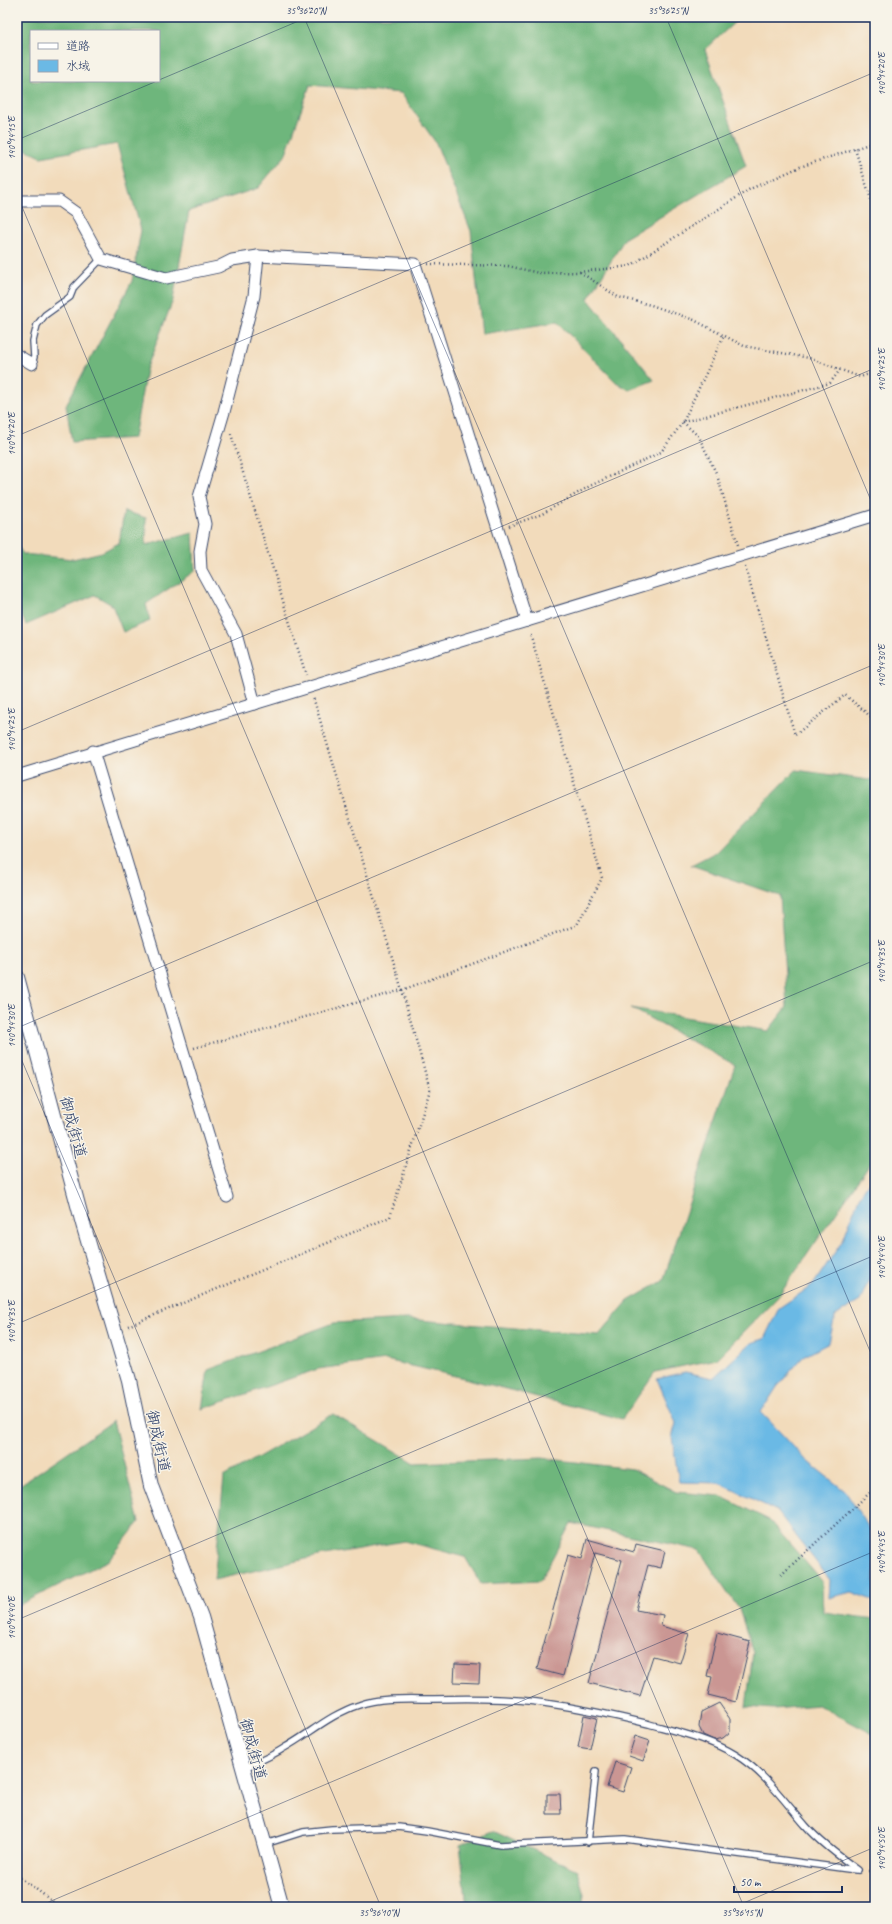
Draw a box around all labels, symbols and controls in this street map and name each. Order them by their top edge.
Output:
text: 35°36'20"N [286,4,328,17]
text: 35°36'25"N [648,4,690,17]
legend [30,30,160,82]
text: 道路 [66,38,90,54]
text: 140°14'20"E [875,51,888,96]
text: 水域 [66,58,90,74]
text: 140°14'15"E [5,115,18,160]
text: 140°14'25"E [875,347,888,392]
text: 140°14'20"E [5,411,18,456]
text: 140°14'30"E [875,643,888,688]
text: 140°14'25"E [5,707,18,752]
text: 140°14'35"E [875,939,888,984]
text: 140°14'30"E [5,1003,18,1048]
street label: 御成街道 [55,1094,91,1161]
text: 140°14'40"E [875,1235,888,1280]
text: 140°14'35"E [5,1299,18,1344]
street label: 御成街道 [142,1408,174,1475]
text: 140°14'45"E [875,1530,888,1575]
text: 140°14'40"E [5,1595,18,1640]
street label: 御成街道 [235,1716,271,1783]
text: 140°14'50"E [875,1826,888,1871]
scale bar [734,1868,842,1894]
text: 50 m [740,1874,762,1890]
text: 35°36'10"N [359,1906,401,1919]
text: 35°36'15"N [722,1906,764,1919]

